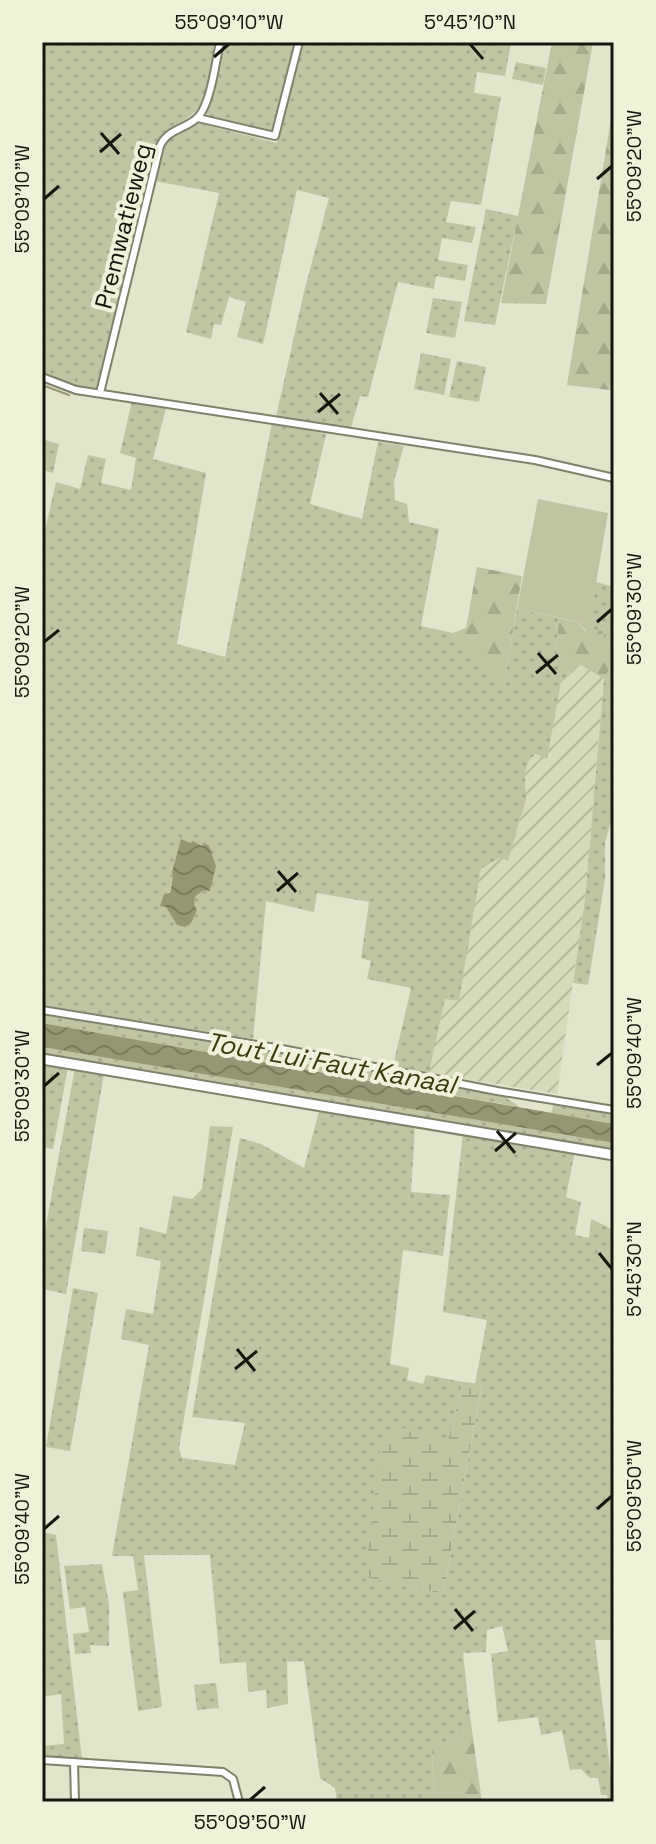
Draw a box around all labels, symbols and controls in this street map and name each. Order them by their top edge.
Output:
text: 55°09'10"W [175,9,283,35]
text: 5°45'10"N [424,9,516,35]
text: 55°09'20"W [621,110,647,222]
street label: Premwatieweg [87,140,159,312]
text: 55°09'10"W [9,145,35,253]
text: 55°09'30"W [621,553,647,665]
text: 55°09'20"W [9,586,35,698]
text: 55°09'40"W [621,997,647,1109]
water label: Tout Lui Faut Kanaal [204,1024,461,1102]
text: 55°09'30"W [9,1030,35,1142]
text: 5°45'30"N [621,1221,647,1317]
text: 55°09'50"W [621,1440,647,1552]
text: 55°09'40"W [9,1473,35,1585]
text: 55°09'50"W [194,1809,306,1835]

